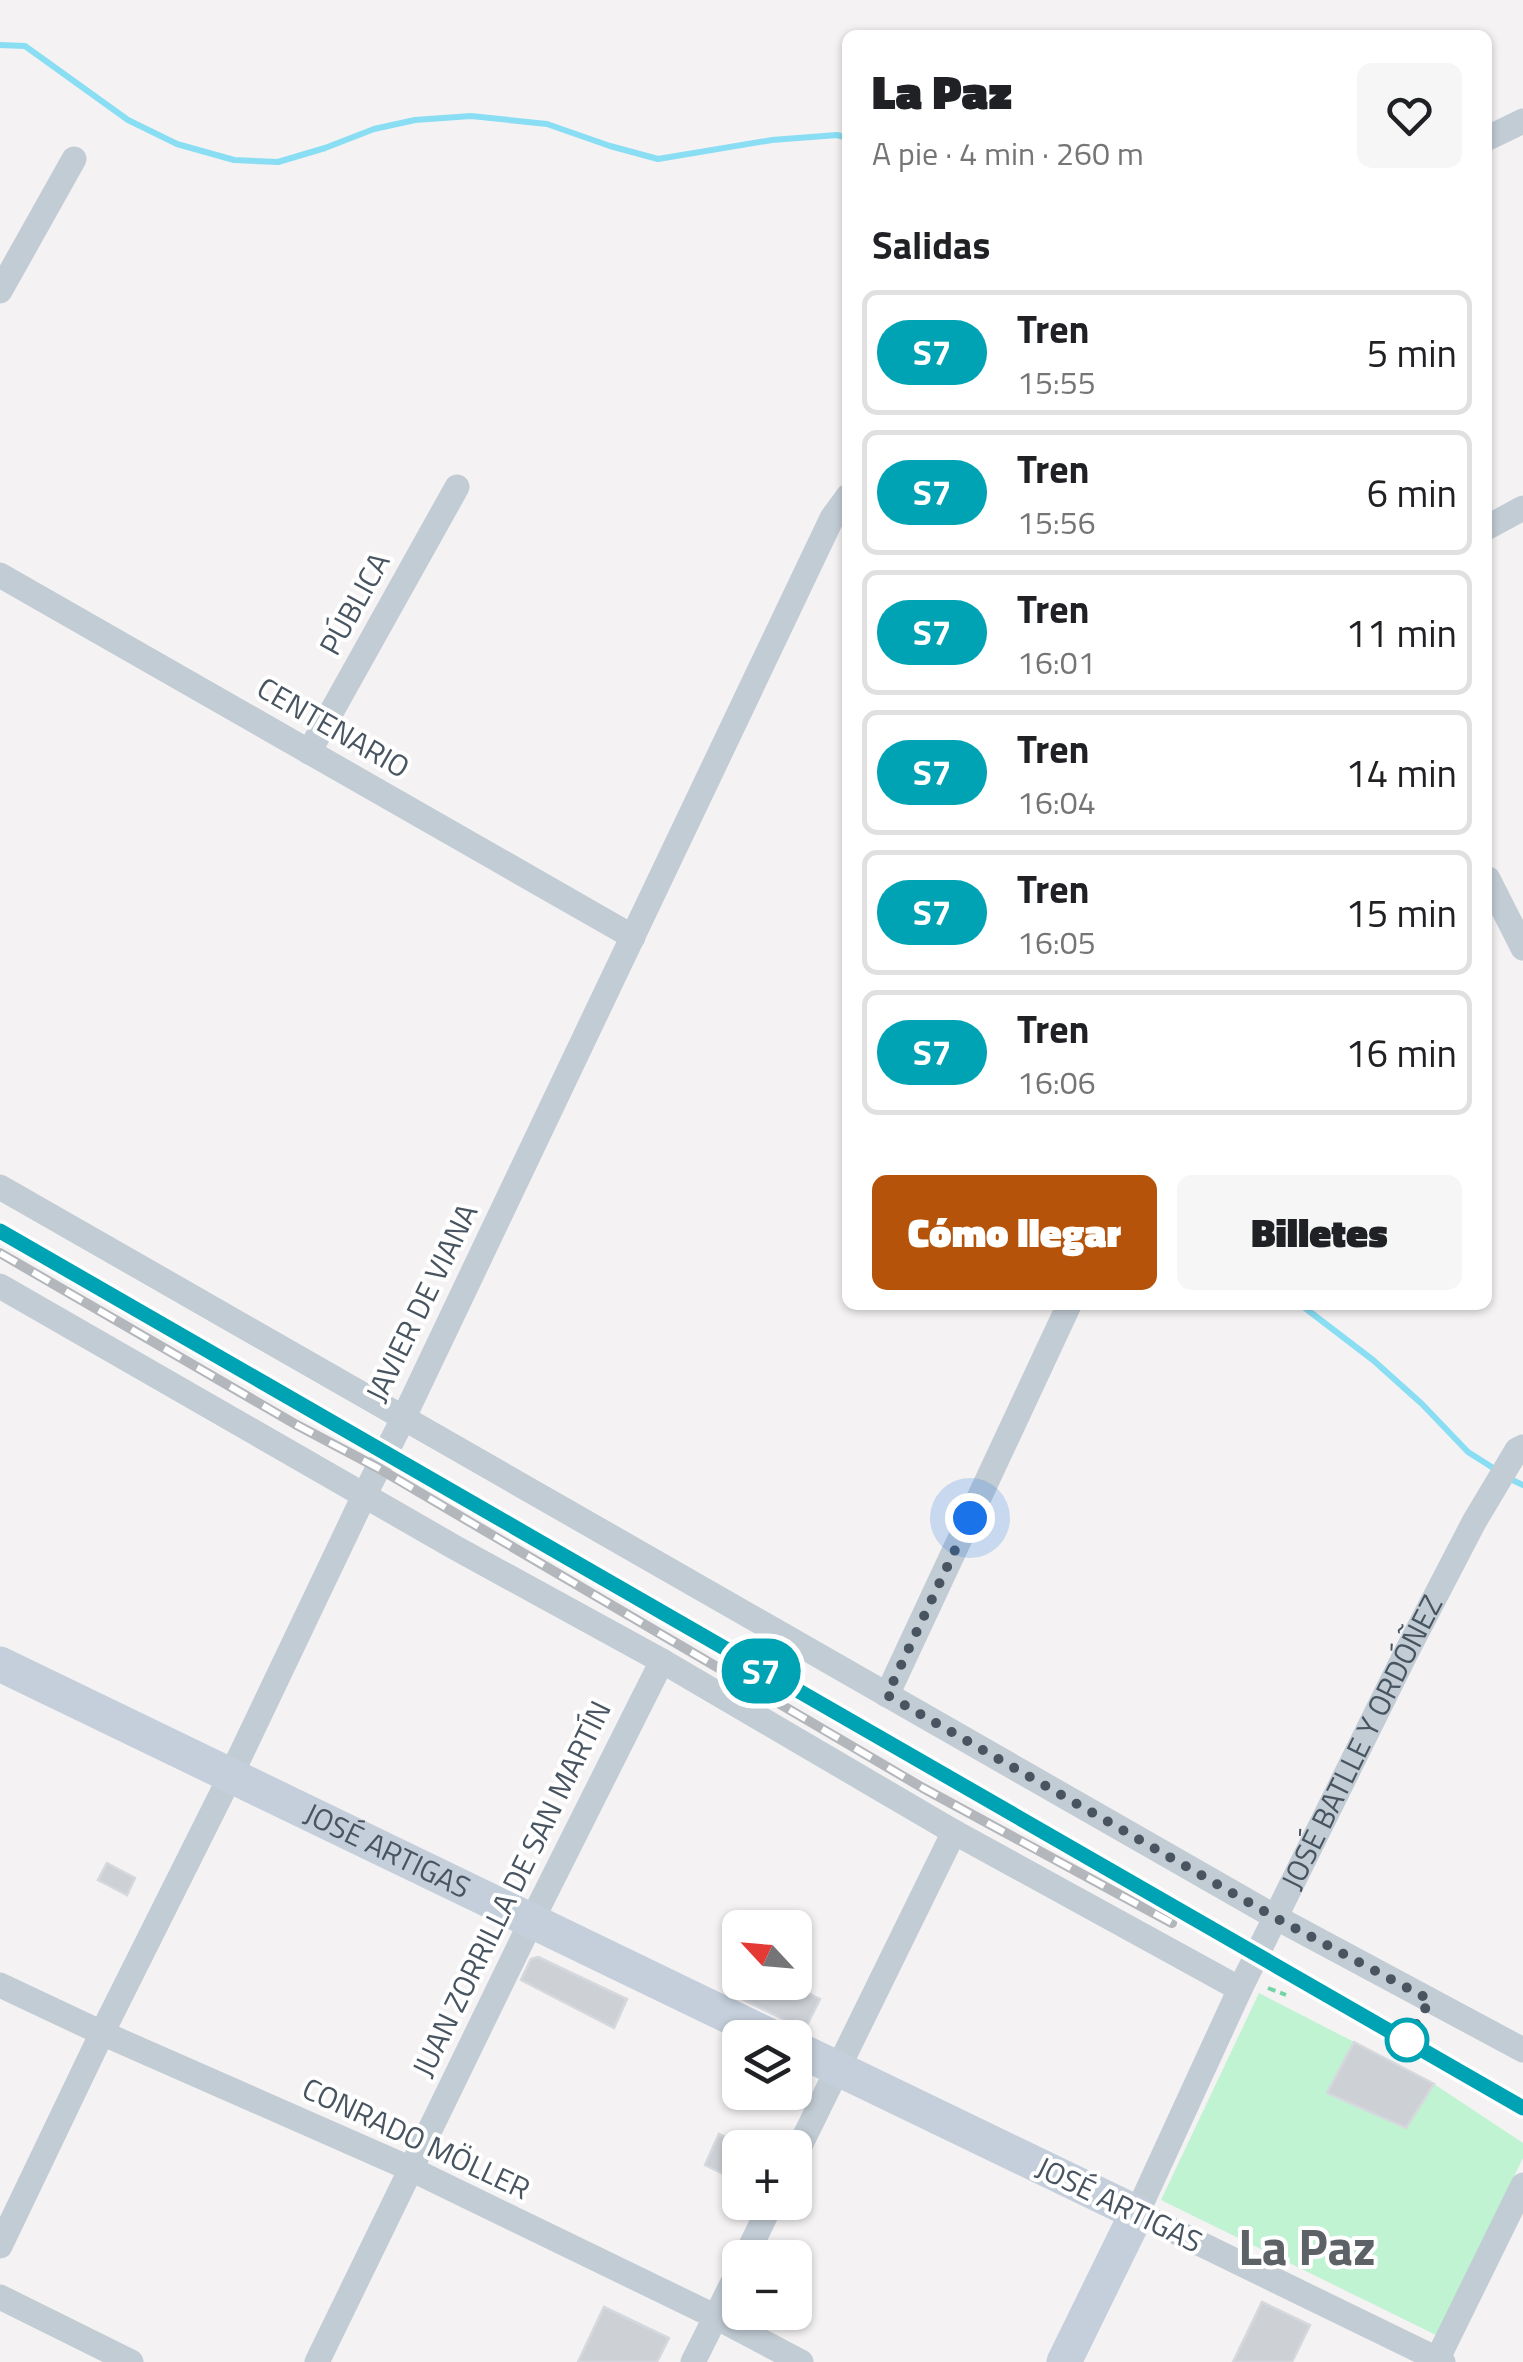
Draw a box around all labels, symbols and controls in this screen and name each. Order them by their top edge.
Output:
text: La Paz [872,55,1012,128]
button: heart [1357,63,1462,168]
text: A pie · 4 min · 260 m [872,129,1144,177]
text: Salidas [872,216,990,274]
text: Tren [1017,300,1090,358]
text: 5 min [1367,324,1457,382]
text: S7 [913,325,951,379]
text: 15:55 [1017,358,1096,406]
text: Tren [1017,440,1090,498]
text: 6 min [1367,464,1457,522]
text: S7 [913,465,951,519]
text: 15:56 [1017,498,1096,546]
street label: PÚBLICA [307,543,401,663]
text: Tren [1017,580,1090,638]
text: 11 min [1346,604,1457,662]
text: S7 [913,605,951,659]
text: 16:01 [1017,638,1096,686]
street label: CENTENARIO [249,665,418,789]
text: Tren [1017,720,1090,778]
text: 14 min [1346,744,1457,802]
text: S7 [913,745,951,799]
text: 16:04 [1017,778,1096,826]
text: Tren [1017,860,1090,918]
text: 15 min [1346,884,1457,942]
text: S7 [913,885,951,939]
text: 16:05 [1017,918,1096,966]
text: Tren [1017,1000,1090,1058]
text: 16 min [1346,1024,1457,1082]
text: S7 [913,1025,951,1079]
text: 16:06 [1017,1058,1096,1106]
button: Cómo llegar [872,1175,1157,1290]
button: Billetes [1177,1175,1462,1290]
street label: JAVIER DE VIANA [353,1195,489,1410]
your location [945,1493,995,1543]
street label: JOSÉ BATLLE Y ORDÓÑEZ [1269,1587,1454,1897]
line badge: S7 [716,1638,806,1704]
text: S7 [742,1644,780,1698]
street label: JUAN ZORRILLA DE SAN MARTÍN [400,1693,622,2085]
street label: JOSÉ ARTIGAS [297,1790,478,1910]
north arrow [722,1910,812,2000]
map controls [722,1910,812,2330]
unlabelled marker [1386,2019,1428,2061]
button: layers [722,2020,812,2110]
street label: CONRADO MÖLLER [295,2065,538,2211]
button: + [722,2130,812,2220]
street label: JOSÉ ARTIGAS [1029,2144,1210,2264]
district label: La Paz [1238,2208,1376,2284]
button: − [722,2240,812,2330]

